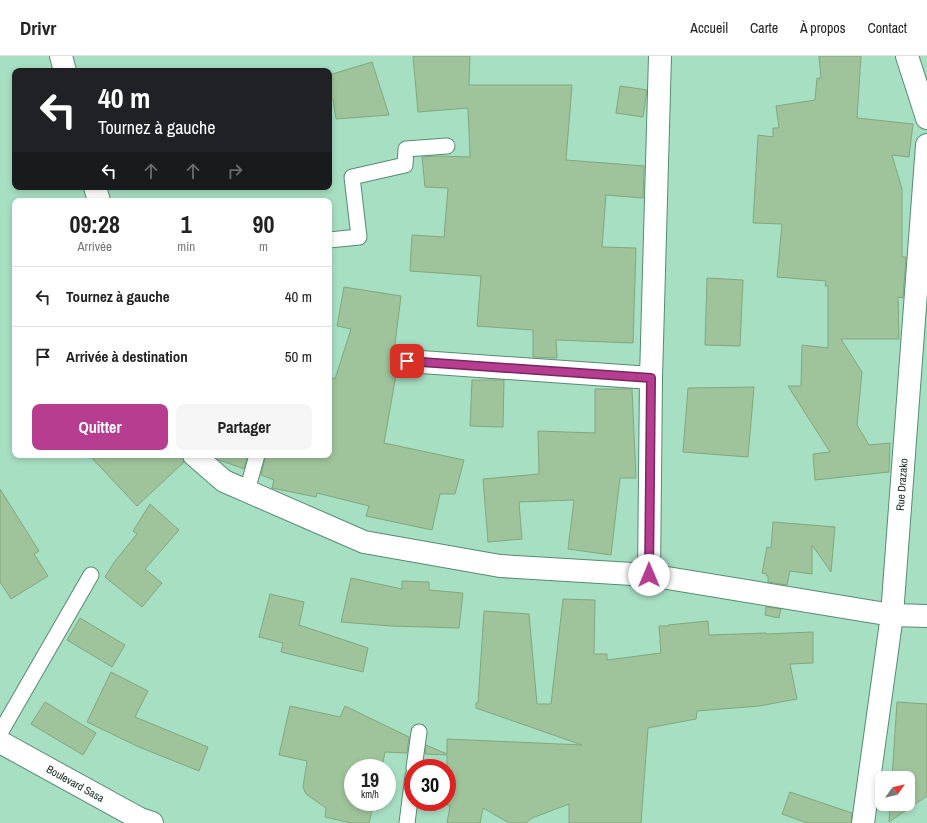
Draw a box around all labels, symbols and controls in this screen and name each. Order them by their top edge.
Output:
text: Drivr [20,15,56,41]
text: Accueil [690,19,728,37]
text: Carte [750,19,778,37]
text: À propos [800,19,845,37]
text: Contact [867,19,907,37]
text: 40 m [98,79,150,117]
icon: left [32,84,84,136]
text: Tournez à gauche [98,115,215,140]
icon: left [98,160,120,182]
icon: ahead [140,160,162,182]
icon: ahead [182,160,204,182]
icon: right [224,160,246,182]
text: 09:28 [70,208,120,240]
text: 1 [181,208,192,240]
text: 90 [253,208,275,240]
text: Arrivée [77,238,112,255]
text: min [177,238,195,255]
text: m [259,238,268,255]
icon: left [32,286,54,308]
text: Tournez à gauche [66,286,170,307]
text: 40 m [285,286,312,307]
pin [390,344,424,378]
icon: arrive [32,346,54,368]
text: Arrivée à destination [66,346,188,367]
text: 50 m [285,346,312,367]
icon: arrive [396,350,418,372]
button: Quitter [32,404,168,450]
button: Partager [176,404,312,450]
street label: Rue Drazako [893,458,911,511]
position arrow [628,554,670,596]
speed limit sign: 30 [404,759,456,811]
street label: Boulevard Sasa [44,762,107,805]
text: 19 [361,766,379,793]
north arrow [875,771,915,811]
map controls [875,771,915,811]
text: km/h [361,788,379,801]

